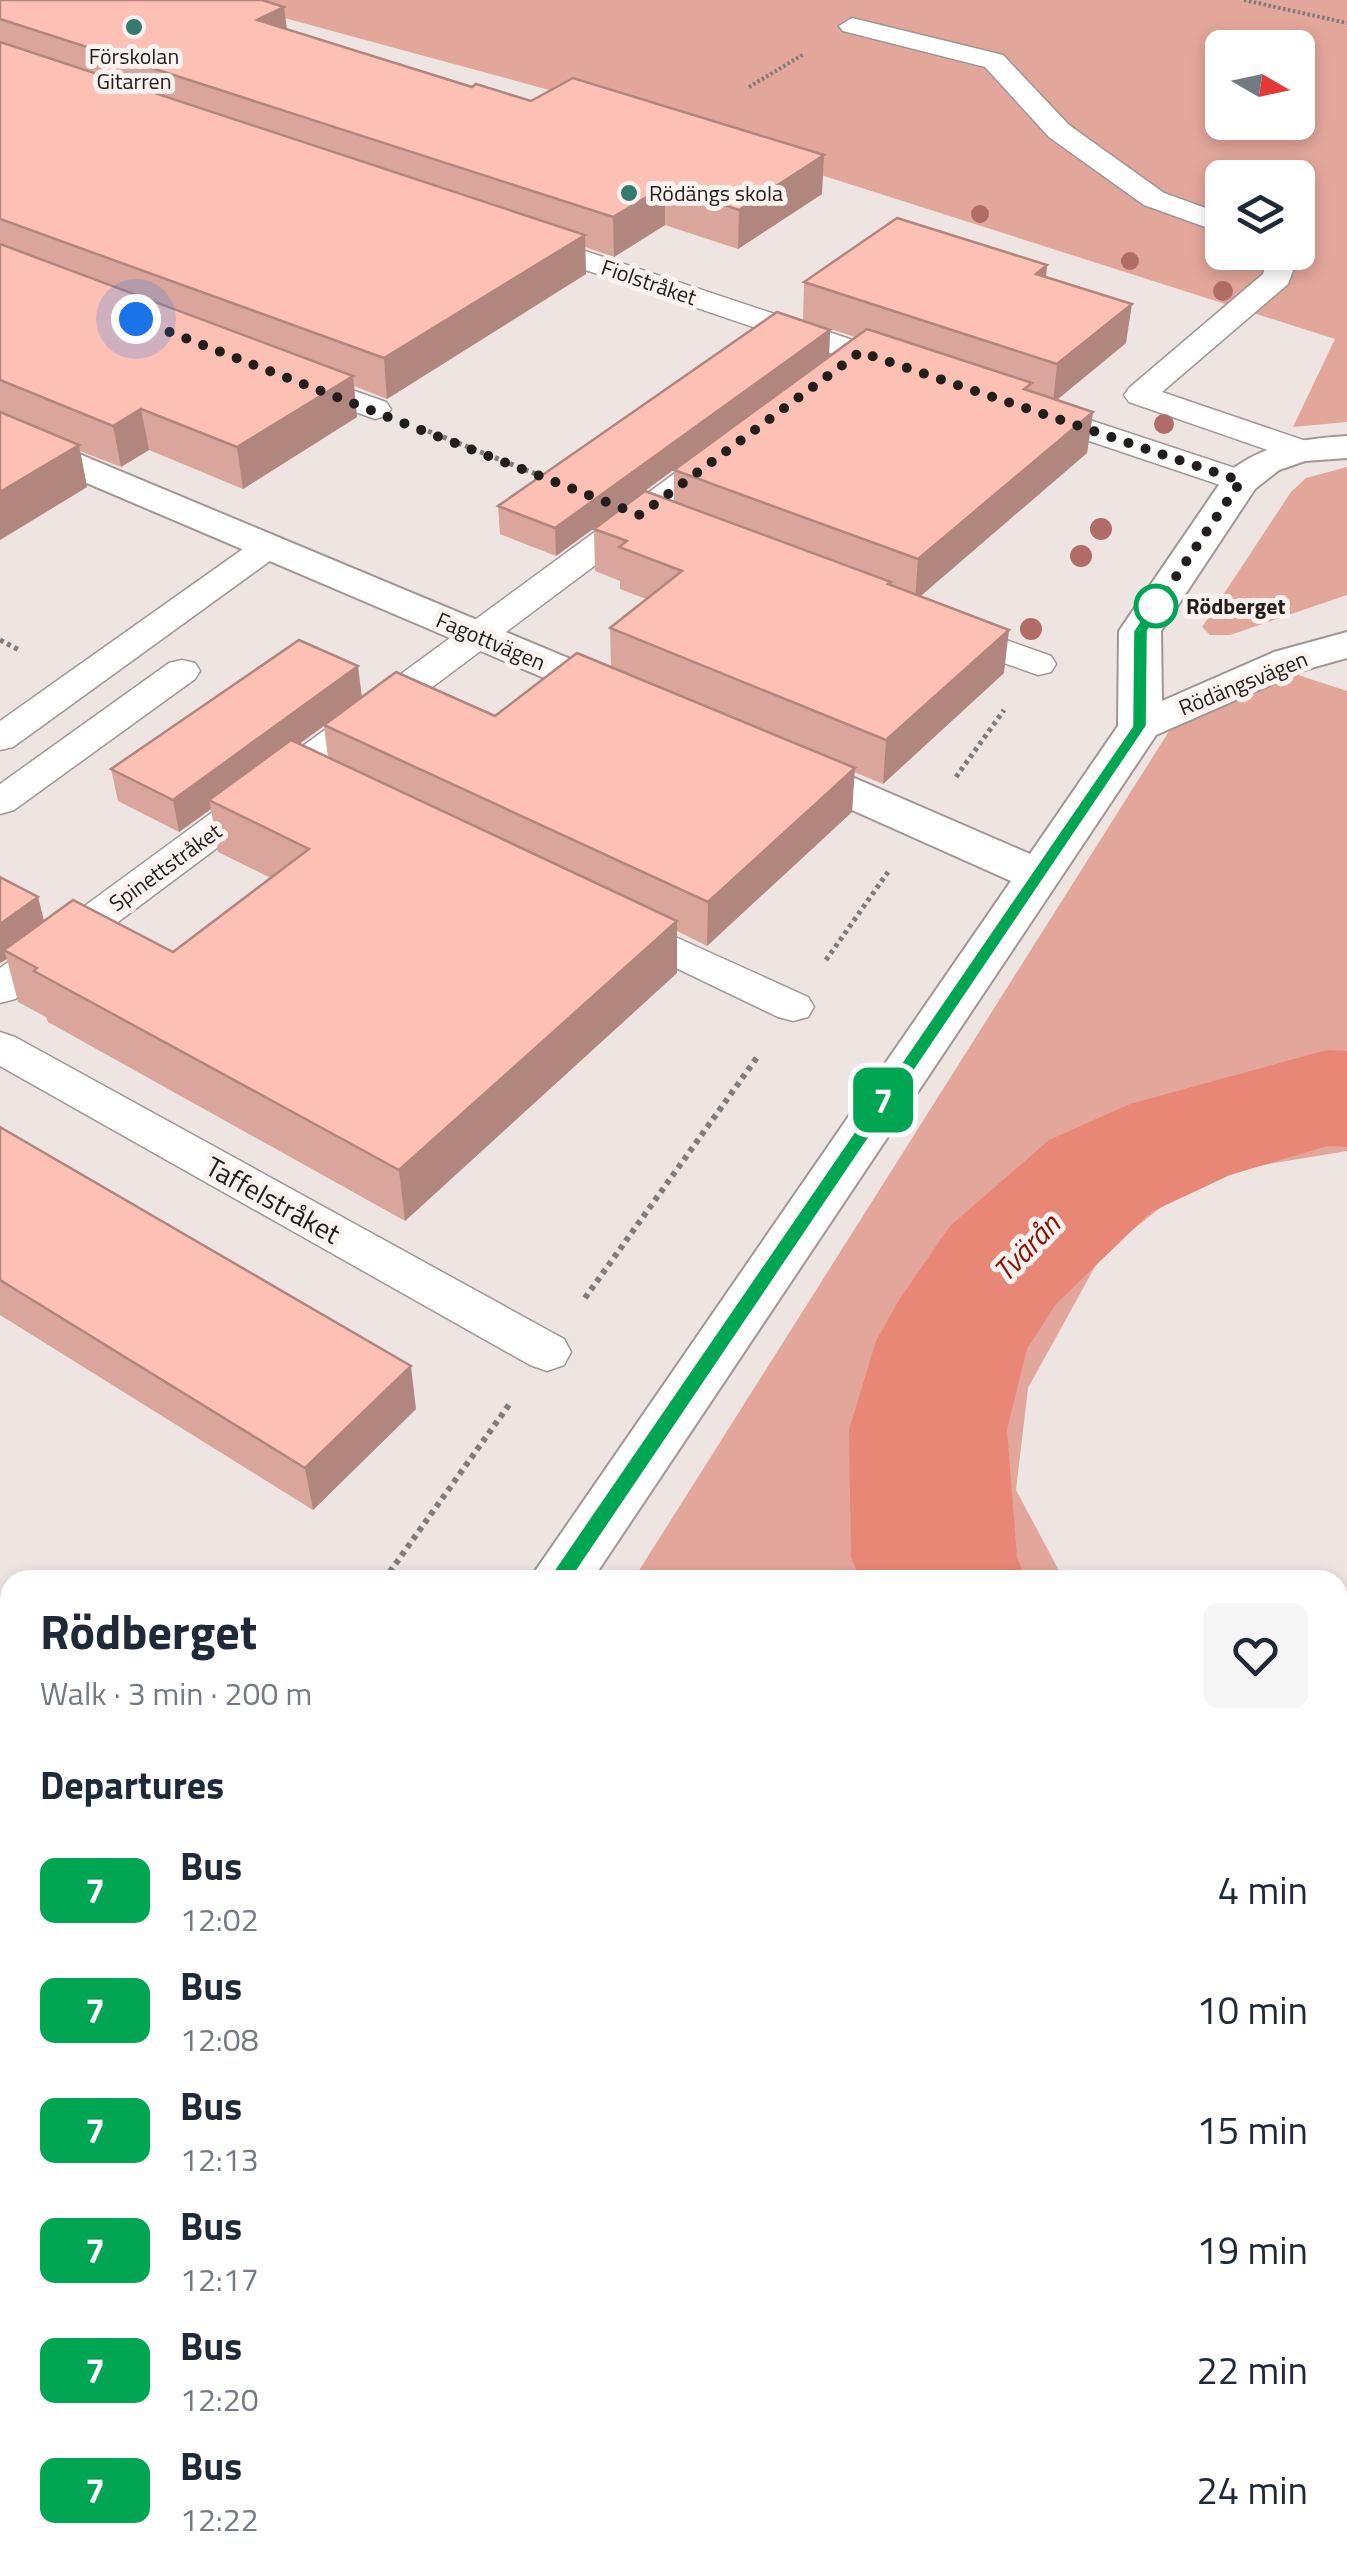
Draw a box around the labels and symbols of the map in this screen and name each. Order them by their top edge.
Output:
marker: Förskolan Gitarren [123,16,145,38]
north arrow [1205,30,1315,140]
place label: Förskolan Gitarren [89,39,179,98]
place label: Rödängs skola [649,176,783,210]
marker: Rödängs skola [618,182,640,204]
street label: Fiolstråket [597,250,701,314]
your location [111,294,161,344]
marker: Rödberget [1135,585,1177,627]
place label: Rödberget [1186,589,1286,623]
street label: Fagottvägen [431,603,551,679]
street label: Rödängsvägen [1173,642,1313,724]
street label: Spinettstråket [102,814,229,920]
line badge: 7 [850,1068,916,1132]
street label: Taffelstråket [198,1145,349,1254]
water label: Tvärån [982,1202,1071,1292]

